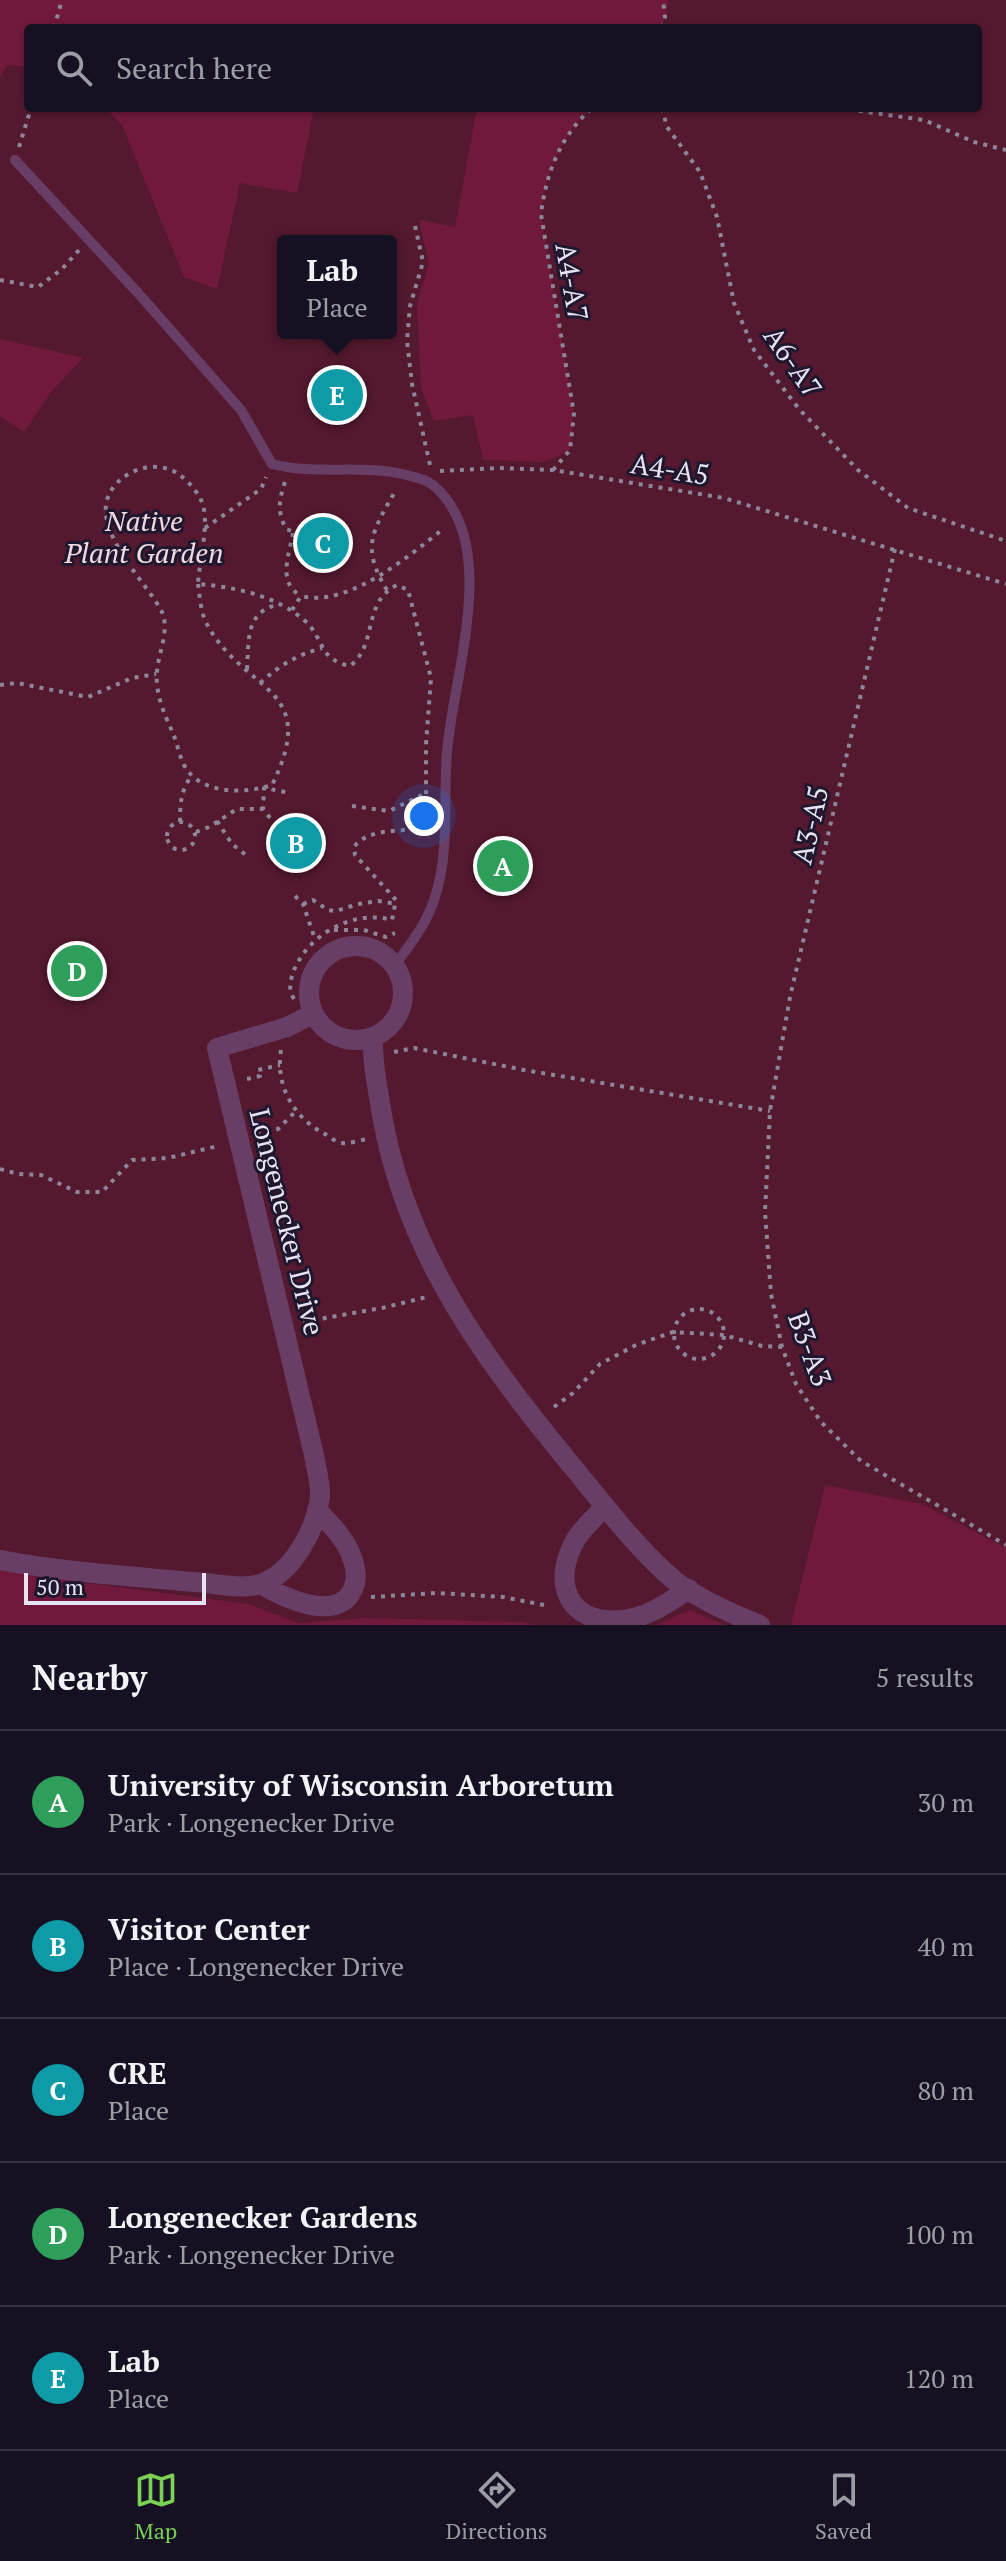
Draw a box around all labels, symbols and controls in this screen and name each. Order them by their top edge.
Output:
search box [24,24,982,112]
icon: search [52,46,96,90]
text: Search here [116,48,272,88]
popup [277,235,397,339]
street label: A4-A7 [547,240,598,324]
text: Lab [306,250,358,290]
text: Place [306,290,368,324]
street label: A6-A7 [756,319,831,405]
pin: E [311,365,363,425]
street label: A4-A5 [628,444,712,493]
park label: Native Plant Garden [64,502,223,571]
pin: C [297,513,349,573]
street label: A3-A5 [783,782,836,867]
your location [404,796,444,836]
pin: B [270,813,322,873]
pin: A [477,836,529,896]
pin: D [51,941,103,1001]
street label: Longenecker Drive [241,1105,334,1339]
street label: B3-A3 [780,1306,841,1391]
scale bar [24,1569,206,1605]
text: 50 m [36,1572,84,1601]
text: Nearby [32,1655,147,1700]
text: 5 results [876,1660,974,1694]
text: University of Wisconsin Arboretum [108,1765,614,1805]
text: A [49,1785,67,1819]
text: 30 m [918,1785,974,1819]
text: Park · Longenecker Drive [108,1805,395,1839]
text: Visitor Center [108,1909,310,1949]
text: B [50,1929,66,1963]
text: 40 m [918,1929,974,1963]
text: Place · Longenecker Drive [108,1949,404,1983]
text: CRE [108,2053,167,2093]
text: C [50,2073,66,2107]
text: 80 m [918,2073,974,2107]
text: Place [108,2093,169,2127]
text: Longenecker Gardens [108,2197,418,2237]
text: D [48,2217,68,2251]
text: 100 m [904,2217,974,2251]
text: Park · Longenecker Drive [108,2237,395,2271]
text: Lab [108,2341,160,2381]
text: E [50,2361,66,2395]
text: 120 m [904,2361,974,2395]
text: Place [108,2381,169,2415]
tab: Map [134,2468,178,2545]
tab: Directions [446,2468,547,2545]
tab: Saved [815,2468,872,2545]

